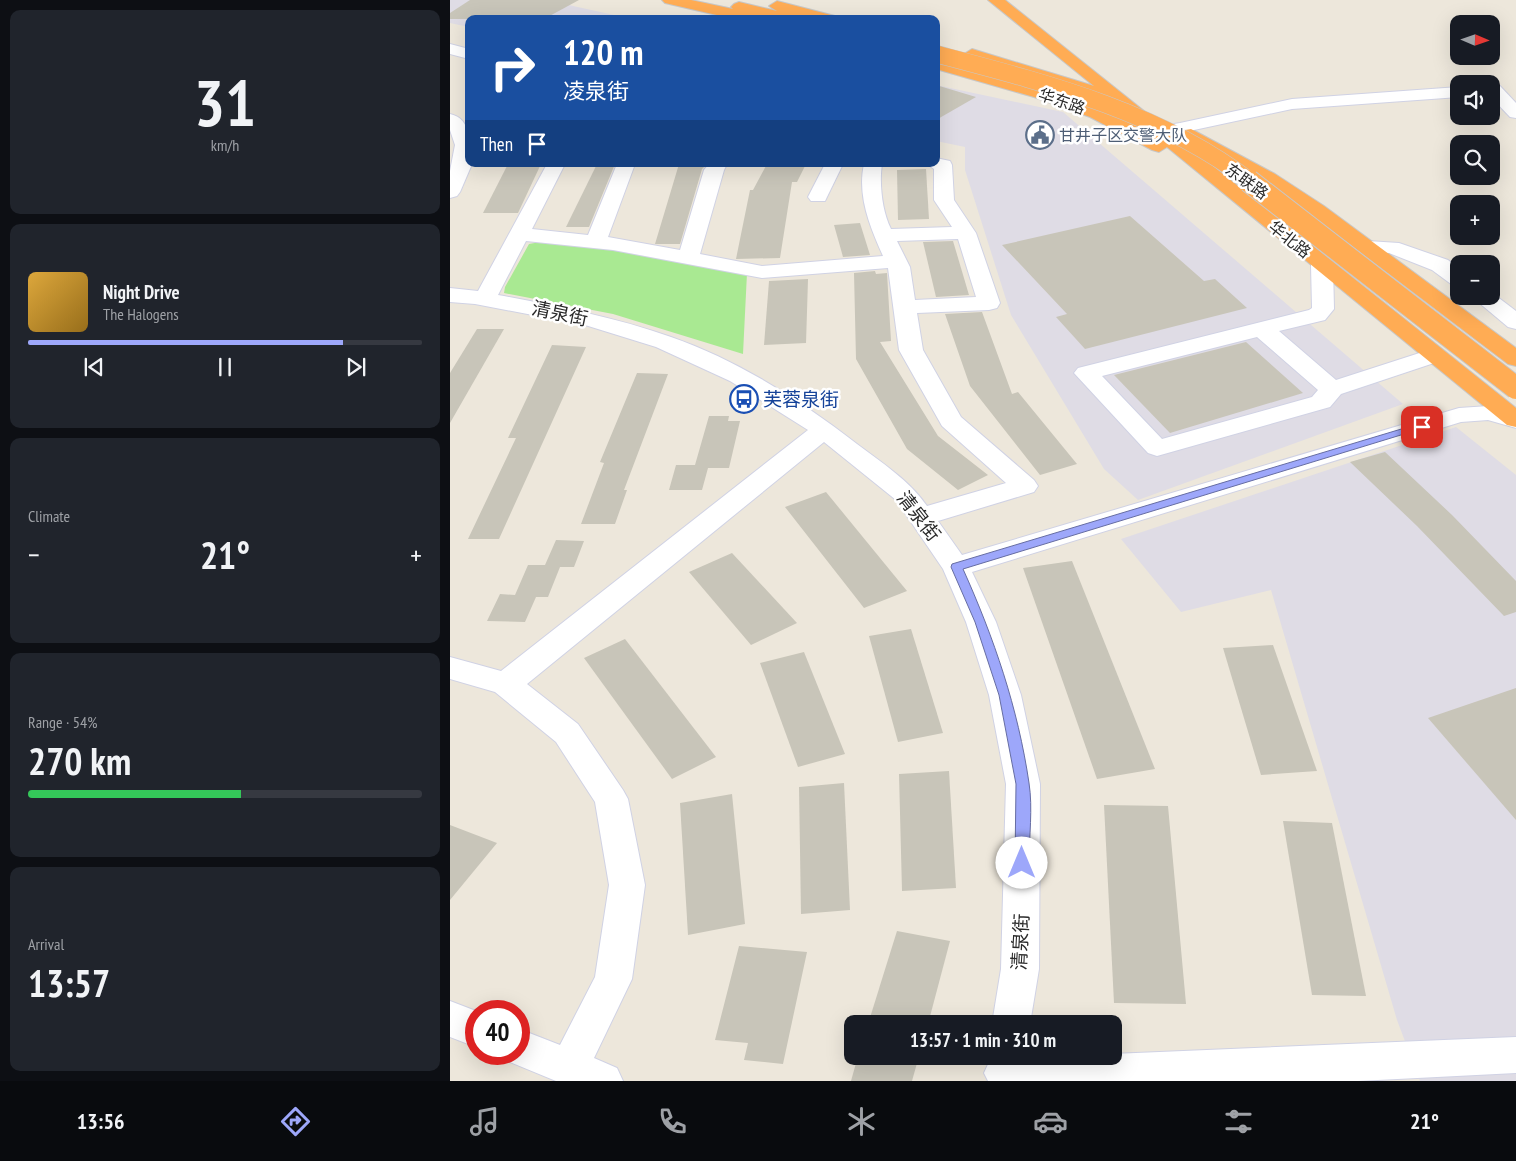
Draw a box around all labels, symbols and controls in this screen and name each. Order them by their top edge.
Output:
north arrow [1450,15,1500,65]
map controls [1450,15,1500,305]
text: 120 m [563,29,644,75]
icon: right [480,35,545,100]
text: 31 [194,60,256,144]
button: sound [1450,75,1500,125]
text: 凌泉街 [563,77,629,105]
street label: 华东路 [1036,84,1088,118]
public building icon: 甘井子区交警大队 [1025,120,1055,150]
place label: 甘井子区交警大队 [1059,125,1187,145]
icon: arrive [523,130,551,158]
text: Then [480,132,513,156]
text: km/h [211,135,239,155]
button: search [1450,135,1500,185]
street label: 东联路 [1222,159,1272,203]
button: + [1450,195,1500,245]
street label: 华北路 [1265,216,1315,262]
button: − [1450,255,1500,305]
text: Night Drive [103,280,180,304]
street label: 清泉街 [530,295,590,331]
text: The Halogens [103,304,179,324]
icon: previous [80,353,108,381]
icon: pause [211,353,239,381]
icon: next [342,353,370,381]
bus stop icon: 芙蓉泉街 [729,384,759,414]
place label: 芙蓉泉街 [763,387,839,411]
pin [1401,406,1443,448]
icon: arrive [1408,413,1436,441]
street label: 清泉街 [892,486,946,546]
text: Climate [28,506,70,526]
text: 21° [200,530,250,579]
text: − [28,536,40,573]
text: + [410,536,422,573]
text: Range · 54% [28,712,97,732]
text: 270 km [28,736,131,785]
position arrow [995,836,1047,888]
street label: 清泉街 [1007,913,1033,971]
text: Arrival [28,934,64,954]
text: 13:57 [28,958,110,1007]
speed limit sign: 40 [465,1000,530,1065]
text: 13:57 · 1 min · 310 m [910,1028,1056,1052]
icon: directions [278,1104,313,1139]
icon: music [467,1104,502,1139]
icon: phone [655,1104,690,1139]
icon: climate [844,1104,879,1139]
icon: car [1033,1104,1068,1139]
icon: filters [1221,1104,1256,1139]
text: 13:56 [77,1107,124,1135]
text: 21° [1410,1107,1439,1135]

